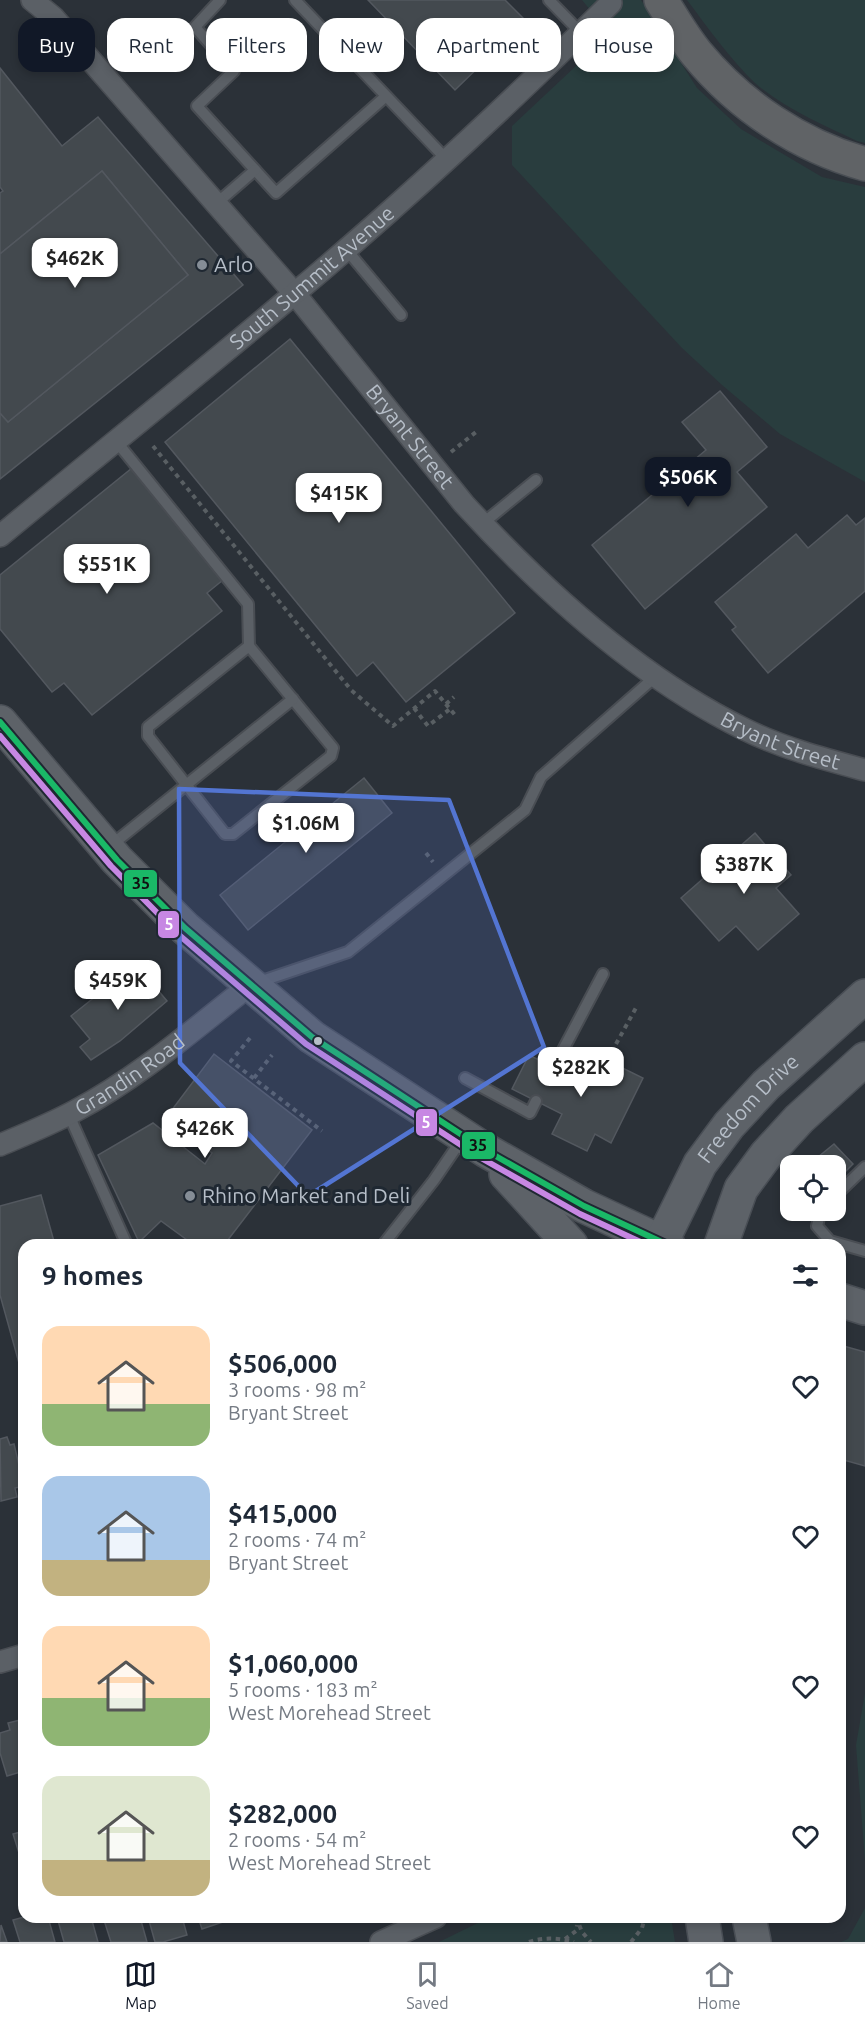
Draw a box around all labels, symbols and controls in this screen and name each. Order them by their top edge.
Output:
chip: Buy [18,18,95,72]
chip: Rent [107,18,194,72]
chip: Filters [206,18,307,72]
chip: New [319,18,404,72]
chip: Apartment [416,18,561,72]
chip: House [573,18,674,72]
street label: South Summit Avenue [224,200,399,354]
pin: $462K [33,238,117,289]
text: $462K [46,246,104,269]
place label: Arlo [214,252,253,276]
marker: Arlo [195,258,209,272]
street label: Bryant Street [362,379,460,493]
pin: $506K [646,457,730,508]
text: $506K [659,465,717,488]
pin: $415K [297,473,381,524]
text: $415K [310,481,368,504]
pin: $551K [65,544,149,595]
text: $551K [78,552,136,575]
street label: Bryant Street [717,706,843,774]
pin: $1.06M [257,803,355,854]
text: $1.06M [272,811,340,834]
pin: $387K [702,844,786,895]
text: $387K [715,852,773,875]
line badge: 35 [123,869,158,898]
text: 35 [132,874,150,892]
line badge: 5 [157,910,180,939]
text: 5 [164,915,174,933]
pin: $459K [76,960,160,1011]
text: $459K [89,968,147,991]
street label: Grandin Road [70,1029,189,1120]
unlabelled marker [312,1035,324,1047]
pin: $282K [539,1047,623,1098]
street label: Freedom Drive [692,1049,803,1167]
text: $282K [552,1055,610,1078]
pin: $426K [163,1108,247,1159]
line badge: 5 [415,1108,438,1137]
text: 5 [421,1113,431,1131]
text: $426K [176,1116,234,1139]
line badge: 35 [461,1131,496,1160]
text: 35 [469,1136,487,1154]
map controls [780,1155,846,1221]
button: locate [780,1155,846,1221]
place label: Rhino Market and Deli [202,1183,410,1207]
marker: Rhino Market and Deli [183,1189,197,1203]
icon: filters [789,1259,822,1292]
text: 9 homes [42,1261,143,1290]
text: $506,000 [228,1349,337,1378]
icon: home [90,1350,162,1422]
icon: heart [789,1370,822,1403]
text: 3 rooms · 98 m² [228,1378,366,1401]
text: Bryant Street [228,1401,348,1424]
text: $415,000 [228,1499,337,1528]
icon: home [90,1500,162,1572]
icon: heart [789,1520,822,1553]
text: 2 rooms · 74 m² [228,1528,366,1551]
text: Bryant Street [228,1551,348,1574]
text: $1,060,000 [228,1649,358,1678]
icon: home [90,1650,162,1722]
icon: heart [789,1670,822,1703]
text: 5 rooms · 183 m² [228,1678,378,1701]
text: West Morehead Street [228,1701,431,1724]
text: $282,000 [228,1799,337,1828]
icon: home [90,1800,162,1872]
icon: heart [789,1820,822,1853]
text: 2 rooms · 54 m² [228,1828,366,1851]
text: West Morehead Street [228,1851,431,1874]
tab: Map [124,1958,157,2012]
tab: Saved [406,1958,449,2012]
tab: Home [697,1958,741,2012]

